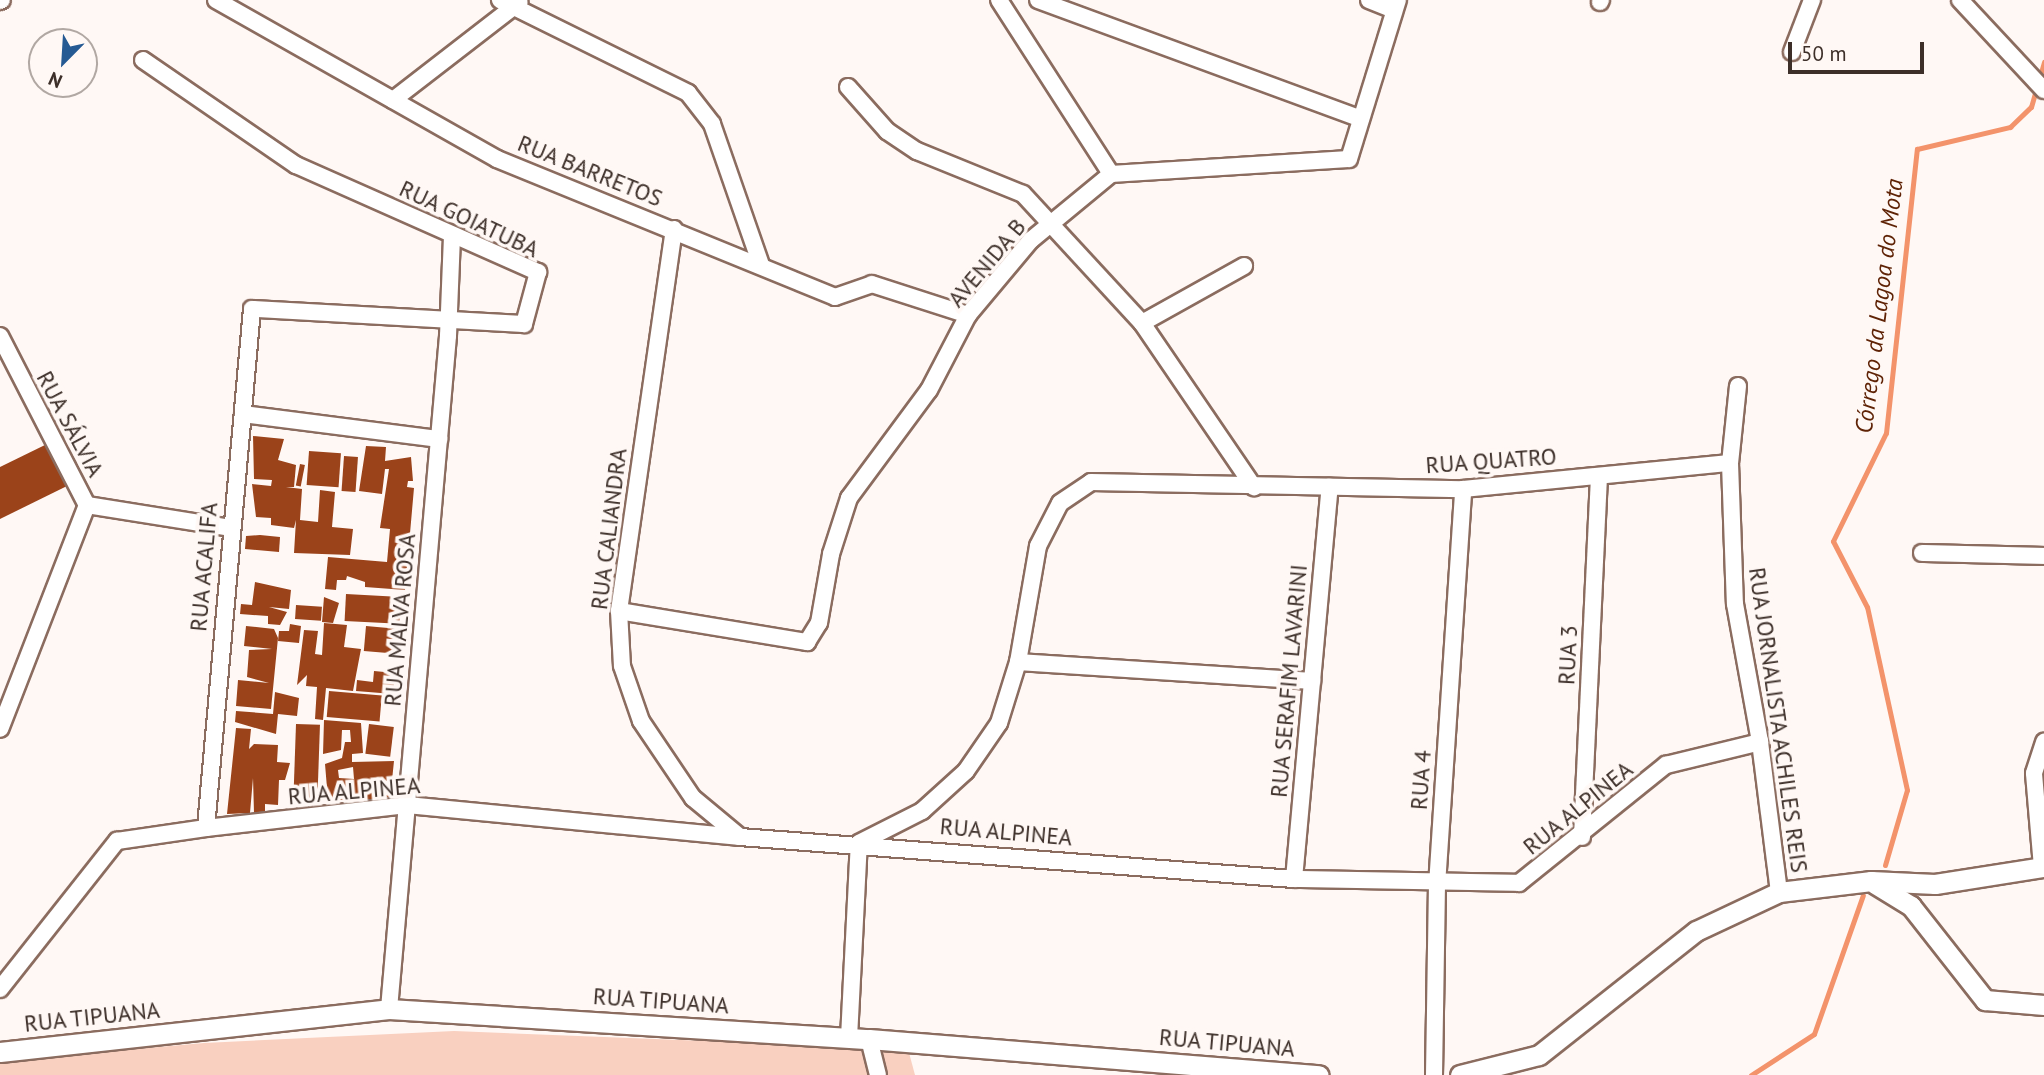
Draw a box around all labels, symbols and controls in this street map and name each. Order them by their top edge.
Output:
north arrow [28,28,98,98]
scale bar [1792,28,1928,72]
text: 50 m [1801,40,1847,67]
text: N [45,67,66,94]
street label: RUA BARRETOS [513,129,667,213]
street label: RUA GOIATUBA [395,175,543,263]
water label: Córrego da Lagoa do Mota [1849,177,1909,435]
street label: AVENIDA B [942,213,1032,313]
street label: RUA SÁLVIA [30,366,110,482]
street label: RUA QUATRO [1424,443,1558,479]
street label: RUA CALIANDRA [585,446,633,612]
street label: RUA ACALIFA [185,501,223,633]
street label: RUA MALVA ROSA [379,532,421,708]
street label: RUA SERAFIM LAVARINI [1265,563,1313,799]
street label: RUA JORNALISTA ACHILES REIS [1743,564,1813,876]
street label: RUA 3 [1553,624,1583,686]
street label: RUA 4 [1405,749,1437,811]
street label: RUA ALPINEA [1517,755,1639,861]
street label: RUA ALPINEA [286,771,422,811]
street label: RUA ALPINEA [938,812,1074,852]
street label: RUA TIPUANA [591,982,731,1020]
street label: RUA TIPUANA [22,996,162,1038]
street label: RUA TIPUANA [1157,1023,1297,1063]

